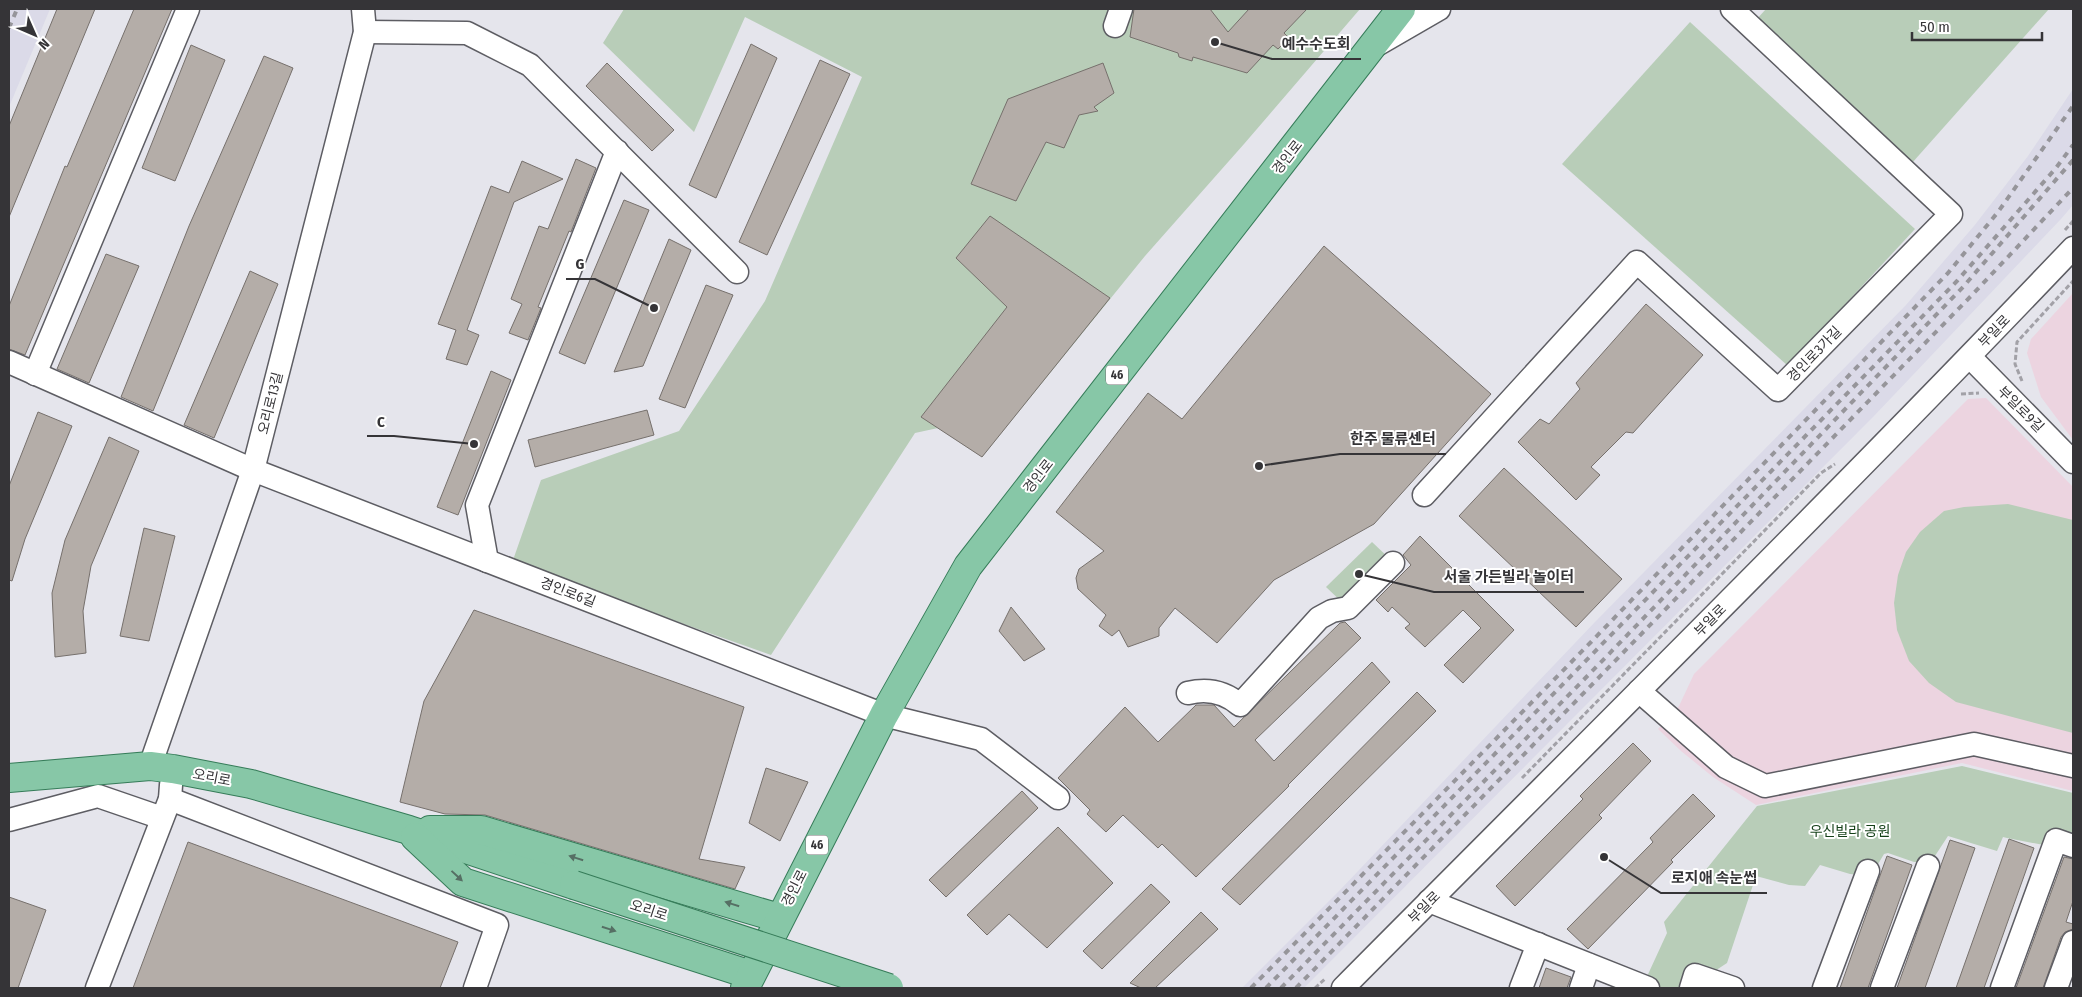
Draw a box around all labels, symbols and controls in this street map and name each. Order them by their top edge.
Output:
north arrow [10,10,60,60]
scale bar [1912,10,2042,42]
text: 50 m [1920,18,1950,36]
callout: 예수수도회 [1272,29,1361,59]
text: N [35,35,53,53]
text: 예수수도회 [1281,35,1351,53]
street label: 경인로 [1269,137,1306,178]
callout: G [566,249,595,279]
text: G [576,255,585,273]
street label: 부일로 [1975,311,2014,351]
street label: 경인로3가길 [1784,323,1845,386]
road number: 46 [1106,366,1128,384]
street label: 오리로13길 [255,370,286,436]
street label: 부일로9길 [1994,383,2047,436]
callout: C [367,406,394,436]
text: C [377,413,385,431]
callout: 한주 물류센터 [1340,424,1446,454]
text: 한주 물류센터 [1350,430,1436,448]
street label: 경인로 [1020,456,1057,497]
callout: 서울 가든빌라 놀이터 [1434,562,1584,592]
text: 서울 가든빌라 놀이터 [1444,568,1574,586]
street label: 경인로6길 [537,574,598,611]
street label: 부일로 [1691,601,1730,640]
street label: 오리로 [191,765,233,790]
park label: 우신빌라 공원 [1810,823,1890,840]
road number: 46 [806,836,828,854]
one-way arrow [569,853,584,861]
callout: 로지애 속눈썹 [1661,863,1767,893]
street label: 경인로 [778,867,811,909]
text: 로지애 속눈썹 [1671,869,1757,887]
one-way arrow [450,870,462,882]
street label: 부일로 [1405,888,1444,927]
street label: 오리로 [628,896,670,925]
one-way arrow [724,900,739,908]
one-way arrow [602,926,617,934]

